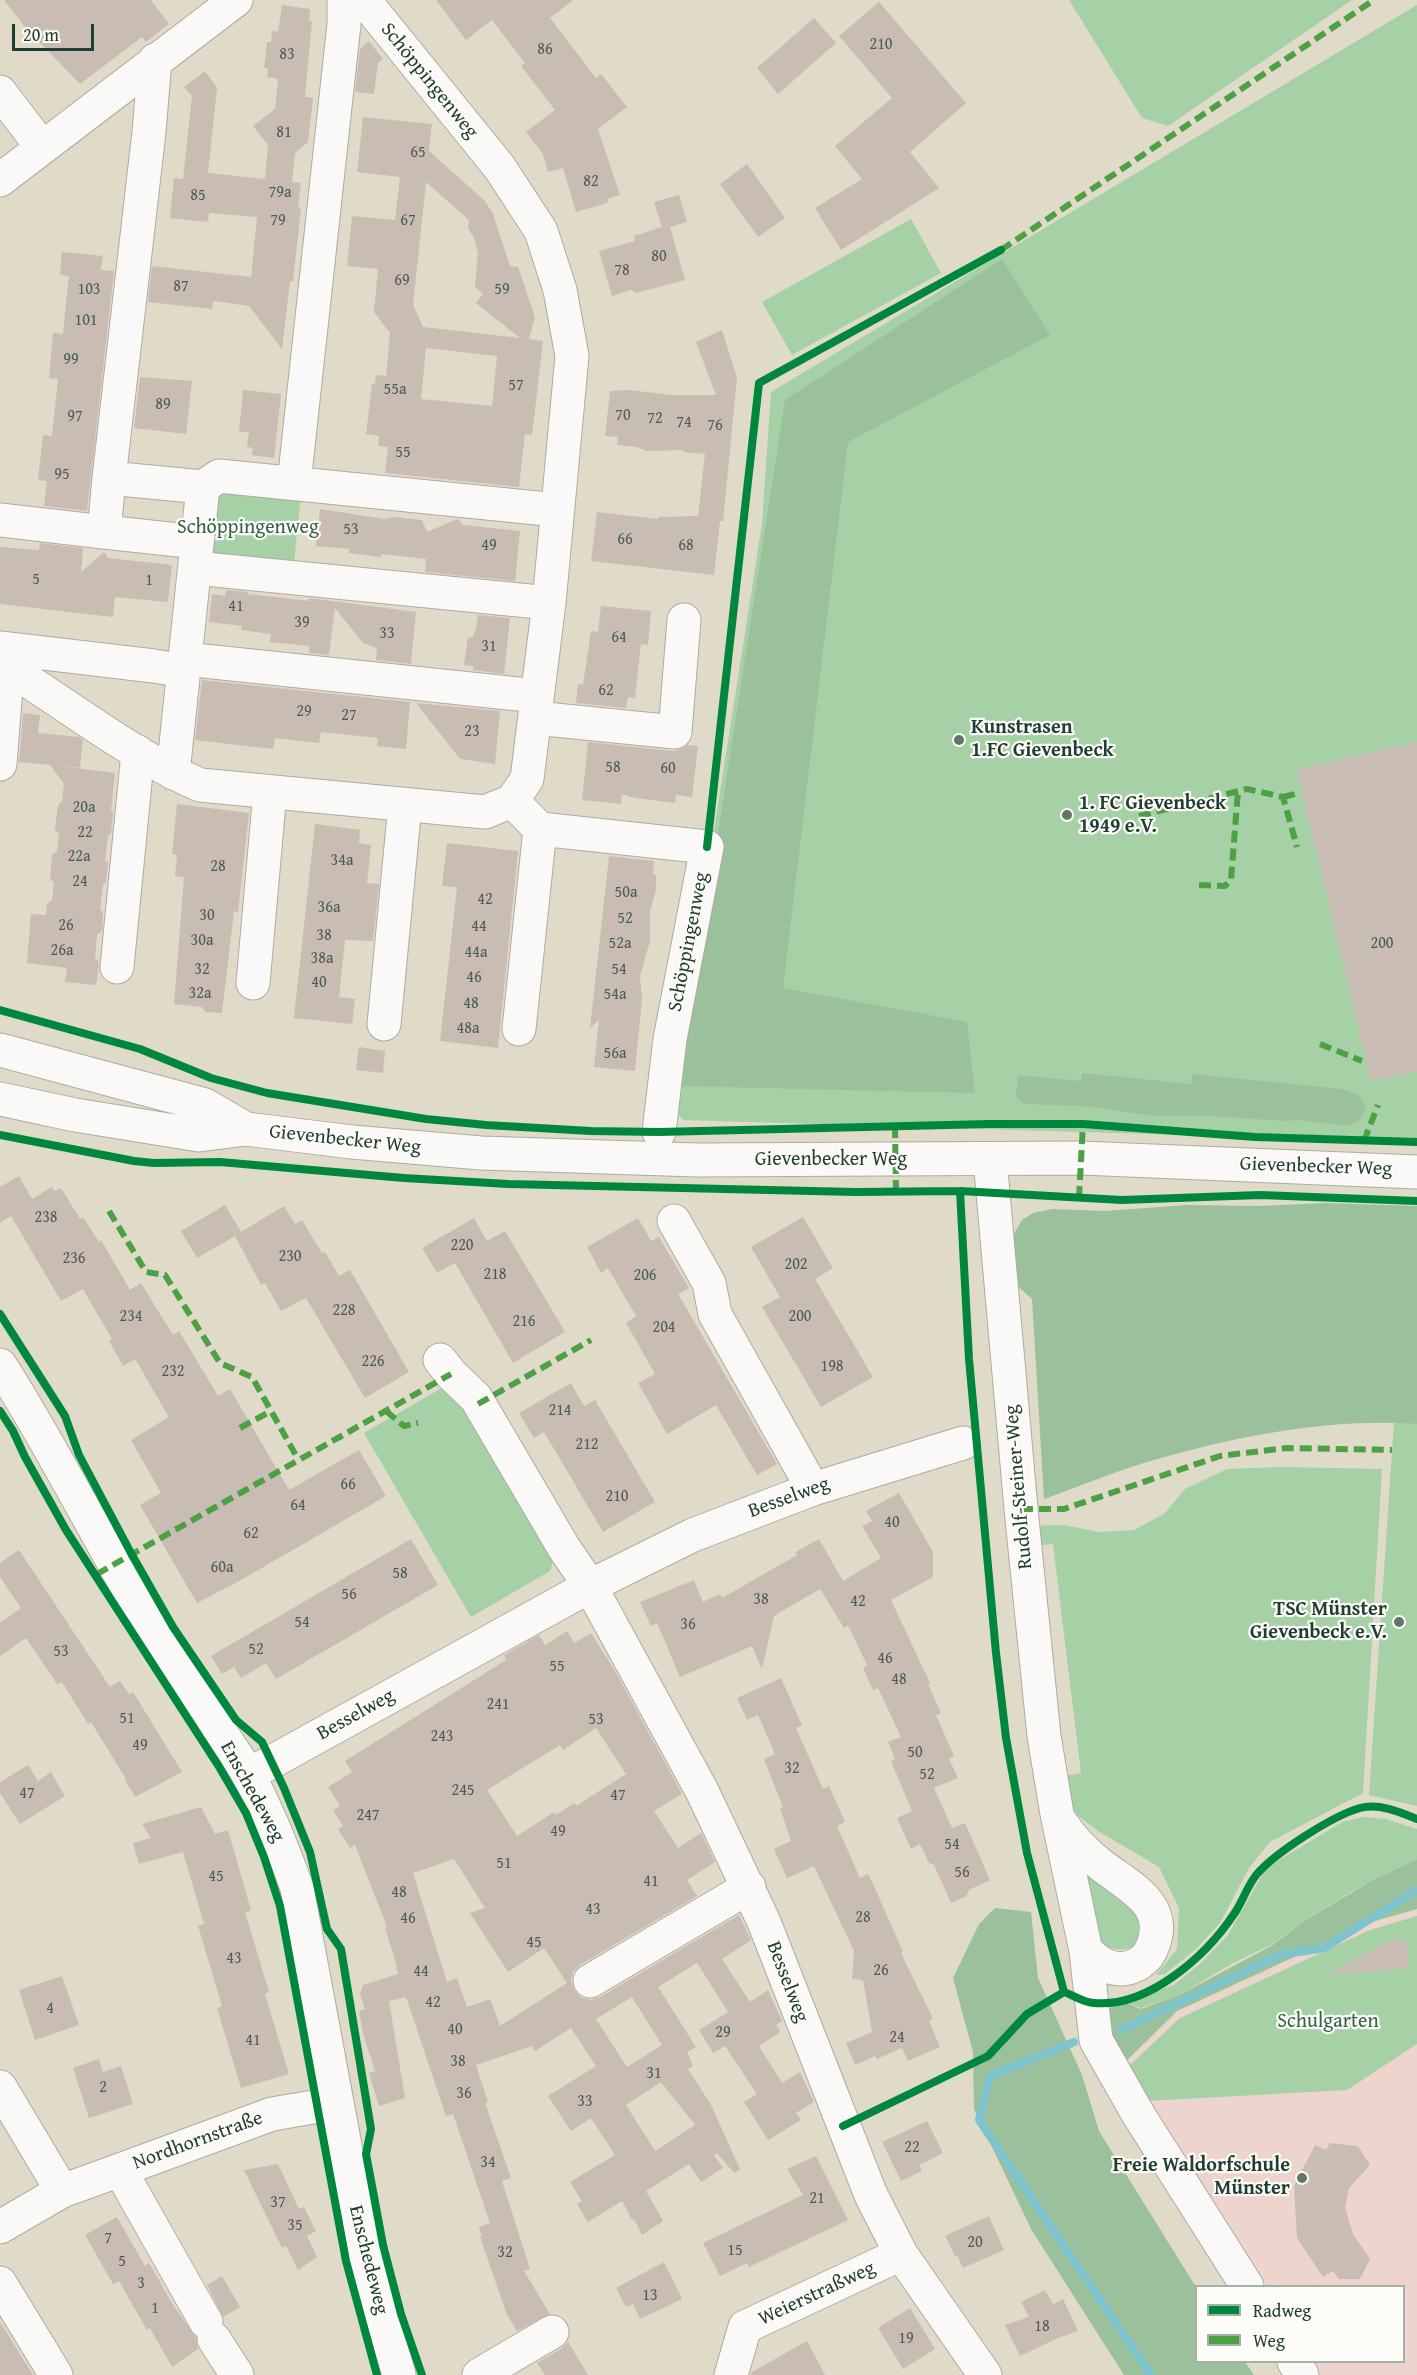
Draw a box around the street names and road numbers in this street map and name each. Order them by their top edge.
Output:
street label: Schöppingenweg [375,18,483,144]
street label: Schöppingenweg [664,870,714,1014]
street label: Gievenbecker Weg [268,1120,422,1160]
street label: Gievenbecker Weg [755,1148,907,1172]
street label: Gievenbecker Weg [1239,1152,1393,1182]
street label: Rudolf-Steiner-Weg [1000,1404,1038,1570]
street label: Besselweg [745,1472,833,1524]
street label: Besselweg [313,1684,399,1746]
street label: Enschedeweg [214,1737,290,1847]
street label: Besselweg [761,1938,813,2026]
street label: Nordhornstraße [130,2106,266,2176]
street label: Enschedeweg [343,2203,393,2317]
street label: Weierstraßweg [755,2256,879,2332]

